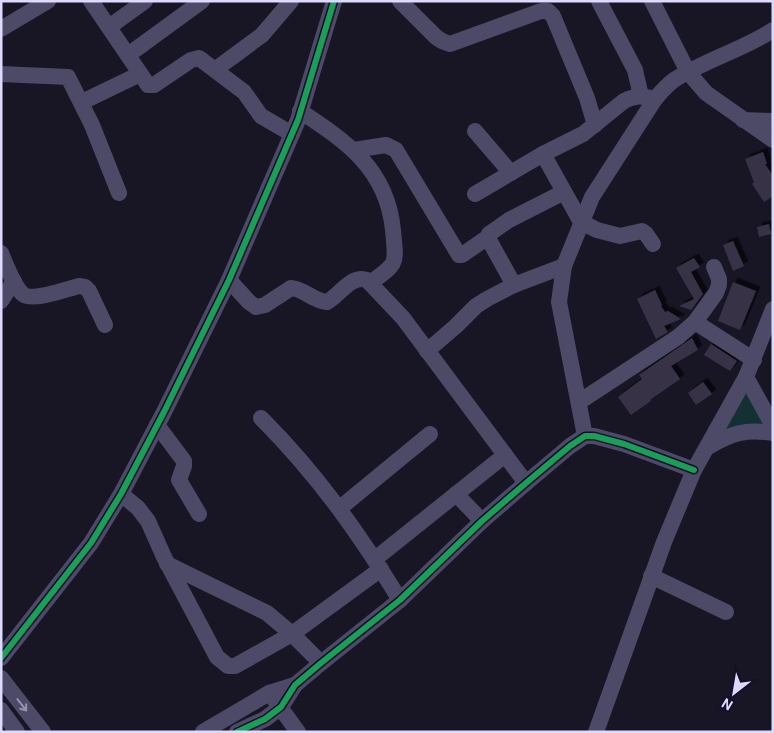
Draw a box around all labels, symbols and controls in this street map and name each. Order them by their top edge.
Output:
north arrow [709,668,759,718]
text: N [719,695,736,714]
one-way arrow [17,698,28,711]

